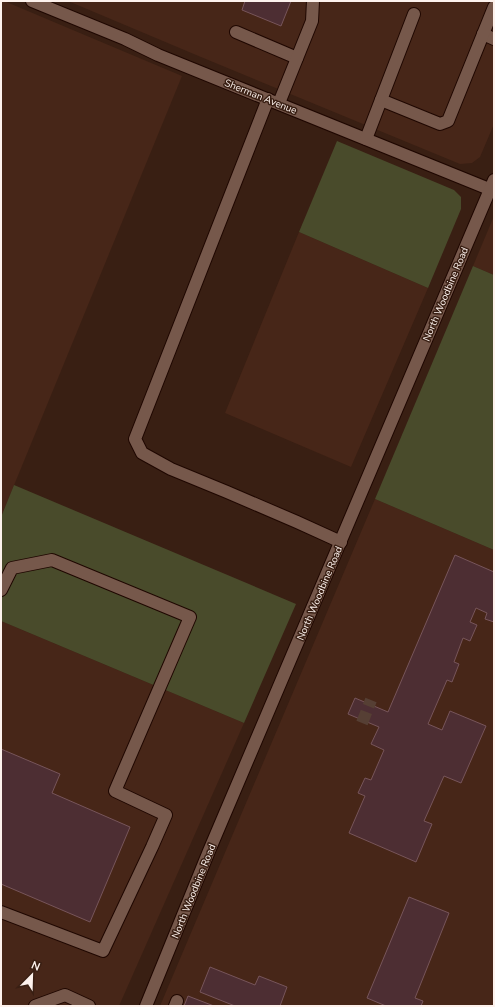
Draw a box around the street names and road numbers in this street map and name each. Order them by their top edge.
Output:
street label: Sherman Avenue [222,76,299,118]
street label: North Woodbine Road [420,245,472,344]
street label: North Woodbine Road [294,544,346,643]
street label: North Woodbine Road [169,842,219,941]

